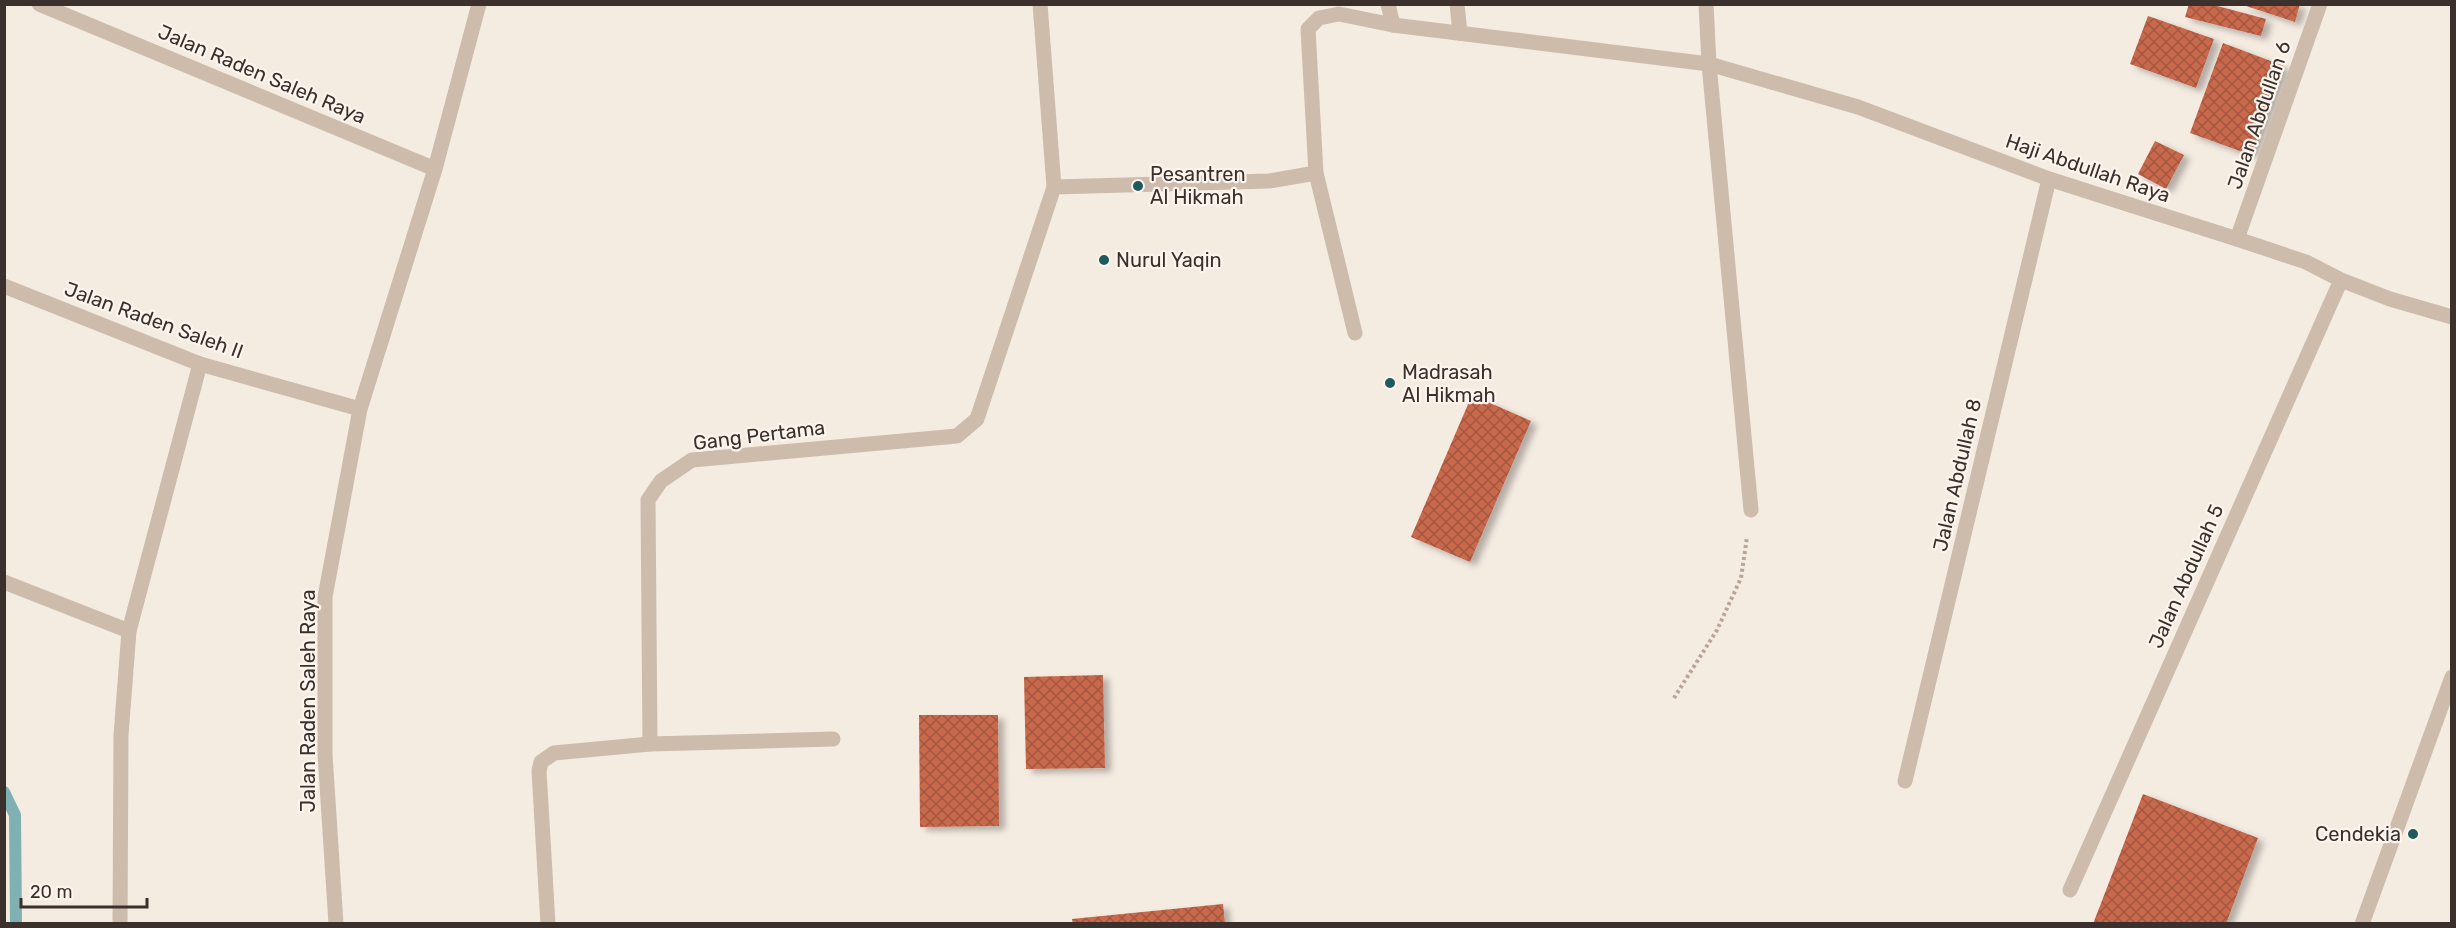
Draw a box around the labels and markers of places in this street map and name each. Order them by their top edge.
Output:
place label: Pesantren Al Hikmah [1150,162,1246,209]
marker: Pesantren Al Hikmah [1131,179,1145,193]
place label: Nurul Yaqin [1116,248,1222,272]
marker: Nurul Yaqin [1097,253,1111,267]
place label: Madrasah Al Hikmah [1402,360,1496,407]
marker: Madrasah Al Hikmah [1383,376,1397,390]
place label: Cendekia [2315,822,2401,846]
marker: Cendekia [2406,827,2420,841]

